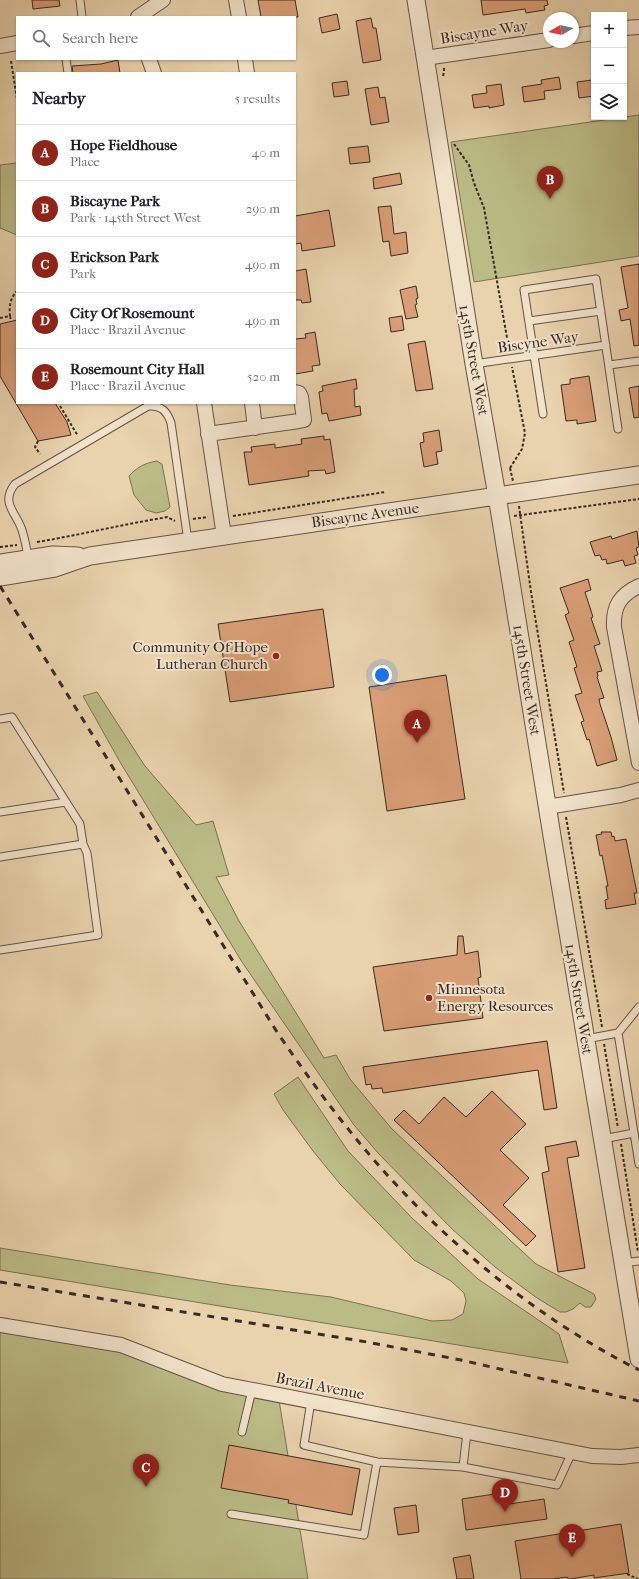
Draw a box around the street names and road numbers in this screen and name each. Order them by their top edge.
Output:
street label: Biscayne Way [439,16,530,48]
street label: 145th Street West [455,303,493,417]
street label: Biscyne Way [496,327,581,357]
street label: Biscayne Avenue [310,498,421,531]
street label: 145th Street West [509,623,545,737]
street label: 145th Street West [561,942,597,1056]
street label: Brazil Avenue [274,1369,366,1404]

